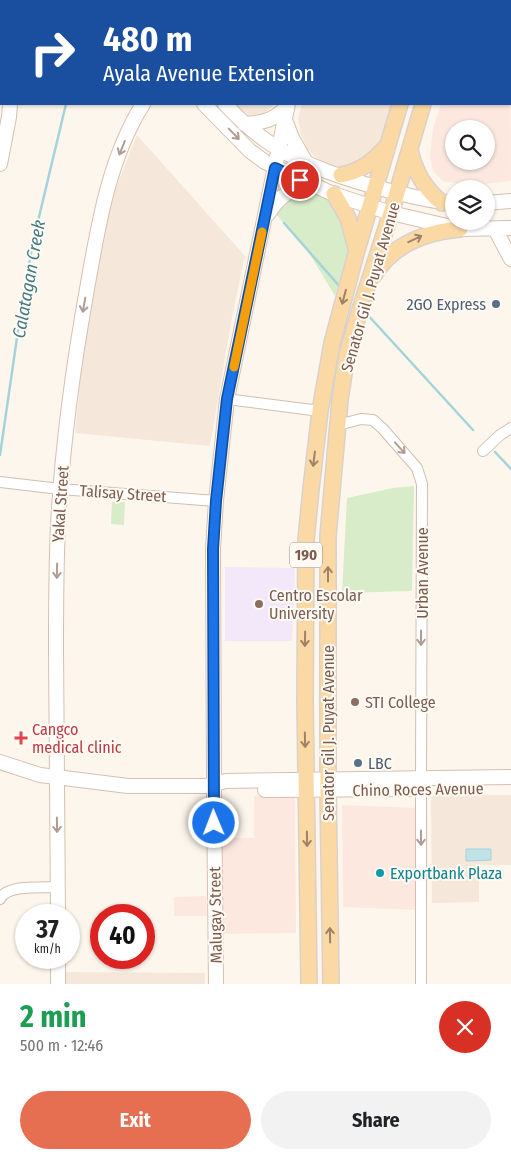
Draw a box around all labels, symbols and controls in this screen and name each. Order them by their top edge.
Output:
text: 480 m [103,18,193,60]
icon: right [20,20,85,85]
text: Ayala Avenue Extension [103,60,315,87]
map controls [445,120,495,230]
button: search [445,120,495,170]
one-way arrow [227,128,240,140]
one-way arrow [117,140,127,155]
pin [279,159,321,201]
icon: arrive [286,166,314,194]
button: layers [445,180,495,230]
street label: Senator Gil J. Puyat Avenue [337,200,404,374]
water label: Calatagan Creek [8,218,50,340]
one-way arrow [407,234,422,244]
one-way arrow [339,289,348,305]
place label: 2GO Express [407,295,486,314]
one-way arrow [79,297,88,313]
marker: 2GO Express [490,298,502,310]
one-way arrow [394,441,406,454]
one-way arrow [309,451,319,467]
street label: Yakal Street [48,464,73,543]
street label: Talisay Street [79,481,168,506]
street label: Urban Avenue [413,527,432,619]
road number: 190 [290,542,322,568]
one-way arrow [52,562,62,579]
one-way arrow [323,566,333,582]
place label: Centro Escolar University [269,586,363,623]
marker: Centro Escolar University [253,598,265,610]
one-way arrow [300,630,310,647]
one-way arrow [416,630,426,646]
street label: Senator Gil J. Puyat Avenue [319,645,338,821]
place label: STI College [365,693,436,712]
marker: STI College [349,696,361,708]
place label: Cangco medical clinic [32,720,122,757]
marker: Cangco medical clinic [14,731,28,745]
one-way arrow [300,732,310,748]
place label: LBC [368,754,392,773]
marker: LBC [352,757,364,769]
street label: Chino Roces Avenue [352,779,484,800]
position arrow [187,796,239,848]
one-way arrow [52,816,62,833]
one-way arrow [416,829,426,845]
one-way arrow [302,831,312,847]
place label: Exportbank Plaza [390,864,502,883]
street label: Malugay Street [205,866,226,964]
marker: Exportbank Plaza [374,867,386,879]
speed limit sign: 40 [90,904,155,969]
text: 37 [36,915,59,945]
one-way arrow [325,928,335,944]
text: km/h [34,942,61,956]
text: 2 min [20,999,87,1035]
button: close [439,1001,491,1053]
text: 500 m · 12:46 [20,1036,103,1055]
button: Exit [20,1091,251,1149]
button: Share [261,1091,491,1149]

